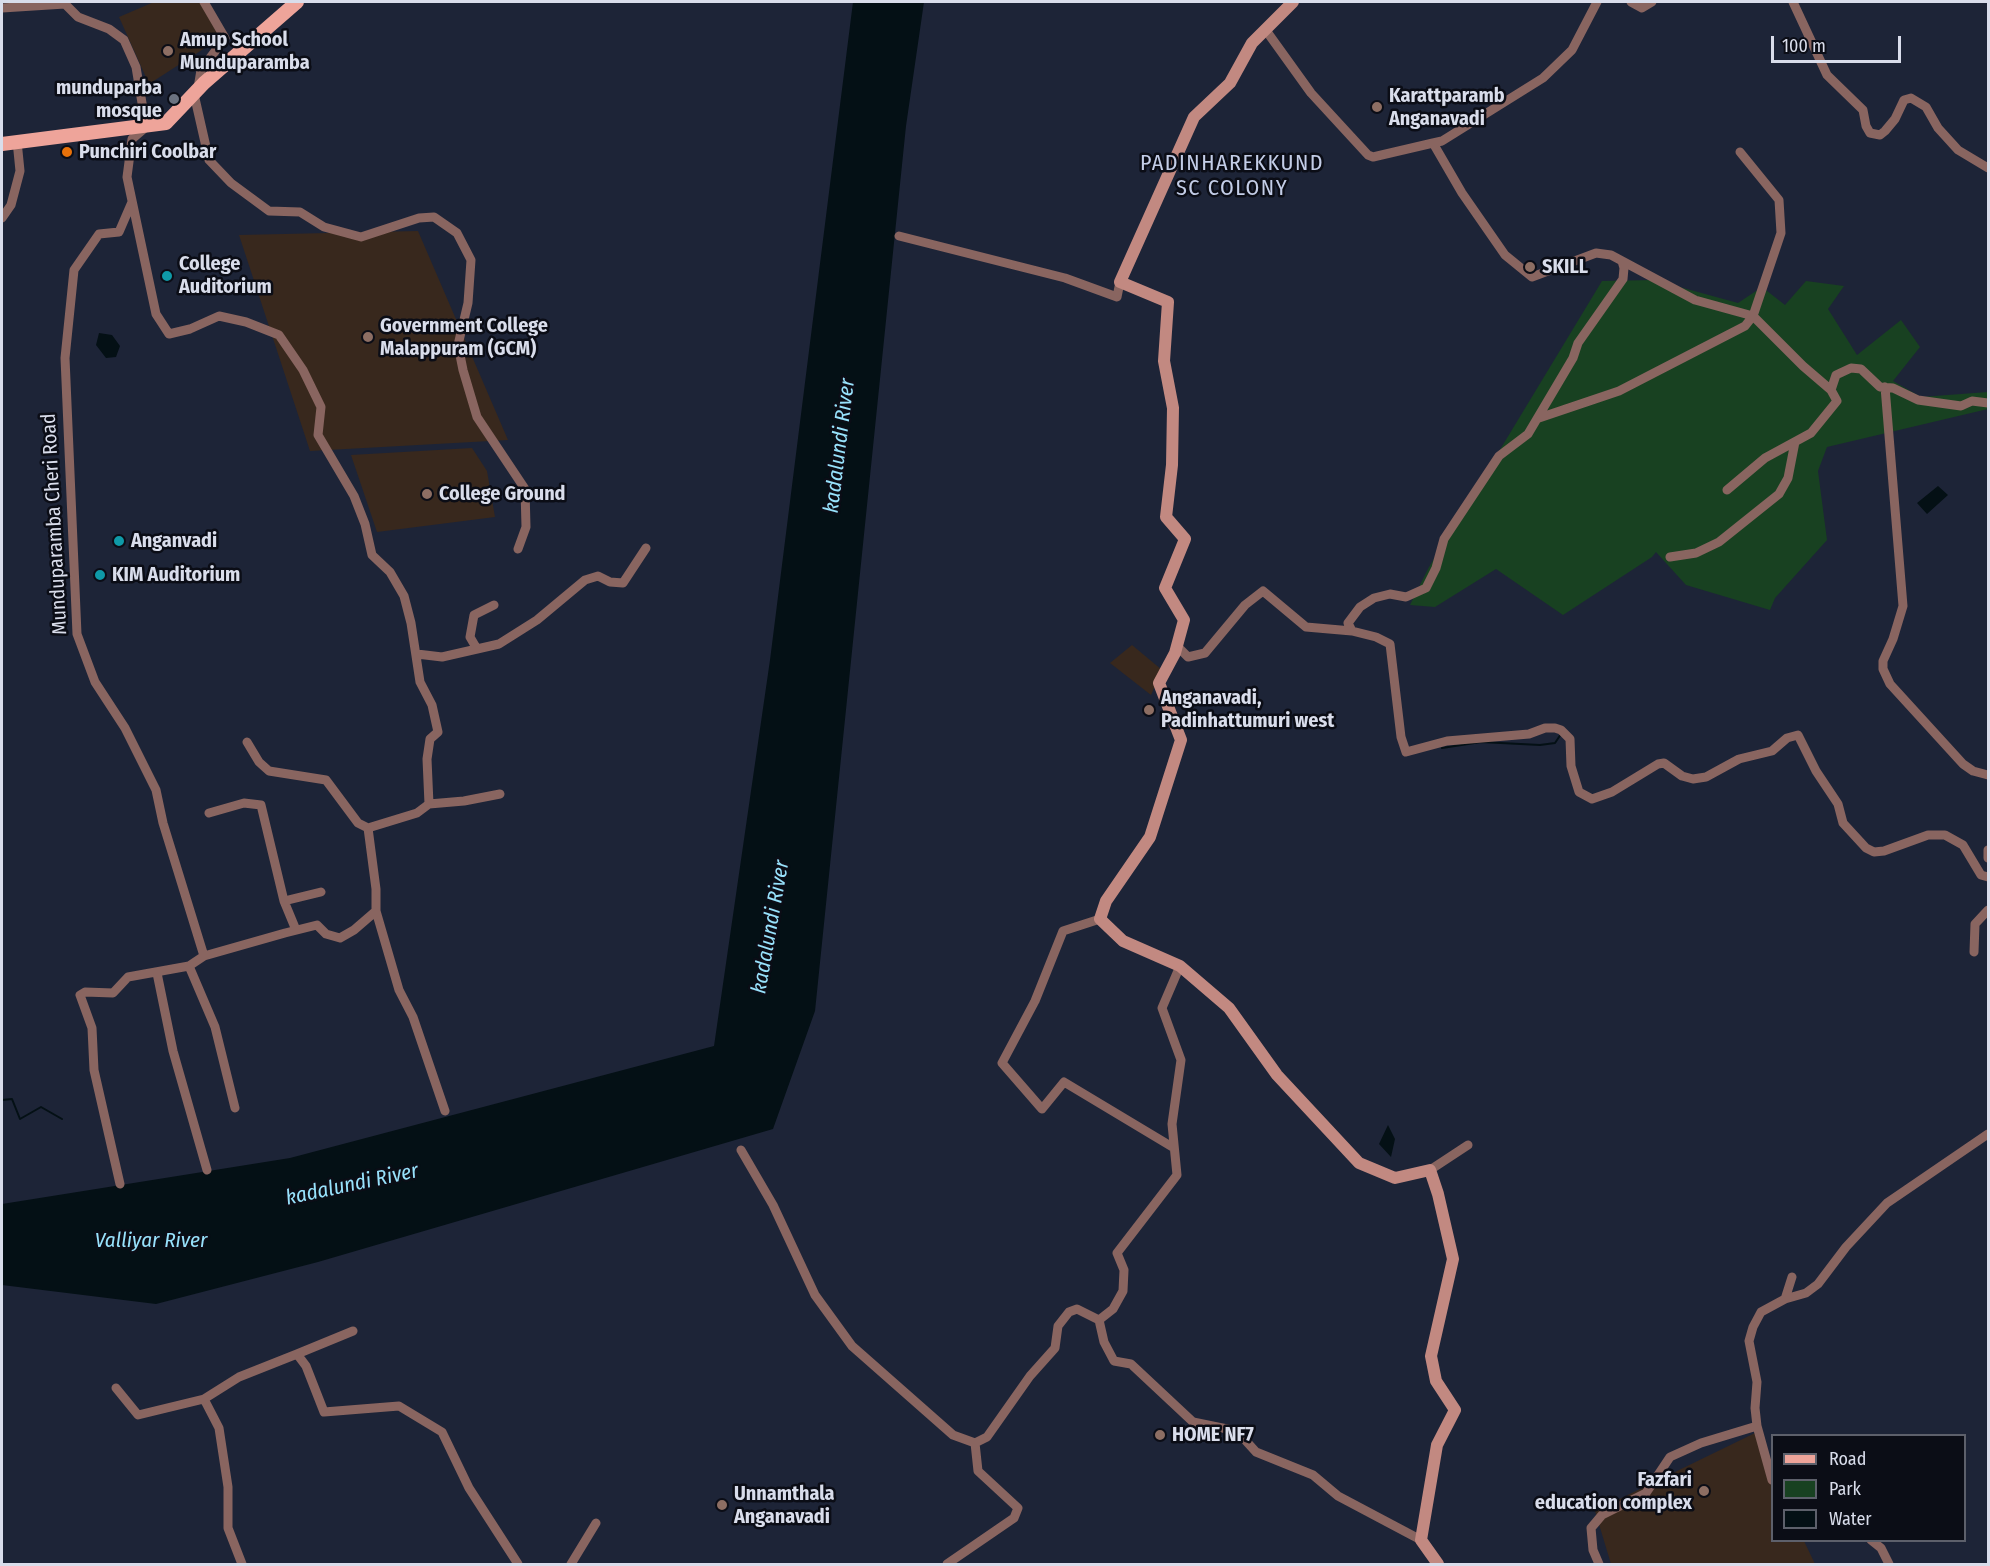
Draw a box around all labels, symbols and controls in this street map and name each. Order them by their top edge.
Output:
scale bar [1774,24,1904,62]
place label: Amup School Munduparamba [180,28,310,75]
text: 100 m [1782,35,1826,57]
marker: Amup School Munduparamba [161,44,175,58]
place label: munduparba mosque [56,76,162,123]
place label: Karattparamb Anganavadi [1389,84,1505,131]
marker: munduparba mosque [167,92,181,106]
marker: Karattparamb Anganavadi [1370,100,1384,114]
place label: Punchiri Coolbar [79,140,216,164]
marker: Punchiri Coolbar [60,145,74,159]
district label: PADINHAREKKUND SC COLONY [1140,151,1324,202]
place label: College Auditorium [179,252,272,299]
place label: SKILL [1542,255,1588,279]
marker: SKILL [1523,260,1537,274]
marker: College Auditorium [160,269,174,283]
place label: Government College Malappuram (GCM) [380,314,548,361]
marker: Government College Malappuram (GCM) [361,330,375,344]
water label: kadalundi River [819,377,861,515]
street label: Munduparamba Cheri Road [37,413,73,635]
place label: College Ground [439,482,566,506]
marker: College Ground [420,487,434,501]
place label: Anganvadi [131,529,217,553]
marker: Anganvadi [112,534,126,548]
place label: KIM Auditorium [112,563,240,587]
marker: KIM Auditorium [93,568,107,582]
place label: Anganavadi, Padinhattumuri west [1161,686,1334,733]
marker: Anganavadi, Padinhattumuri west [1142,703,1156,717]
water label: kadalundi River [747,858,795,996]
water label: kadalundi River [283,1159,421,1211]
water label: Valliyar River [95,1228,207,1254]
place label: HOME NF7 [1172,1423,1254,1447]
marker: HOME NF7 [1153,1428,1167,1442]
legend [1771,1434,1966,1542]
text: Road [1829,1448,1866,1470]
place label: Fazfari education complex [1535,1468,1692,1515]
text: Park [1829,1478,1861,1500]
place label: Unnamthala Anganavadi [734,1482,834,1529]
marker: Fazfari education complex [1697,1484,1711,1498]
marker: Unnamthala Anganavadi [715,1498,729,1512]
text: Water [1829,1508,1872,1530]

